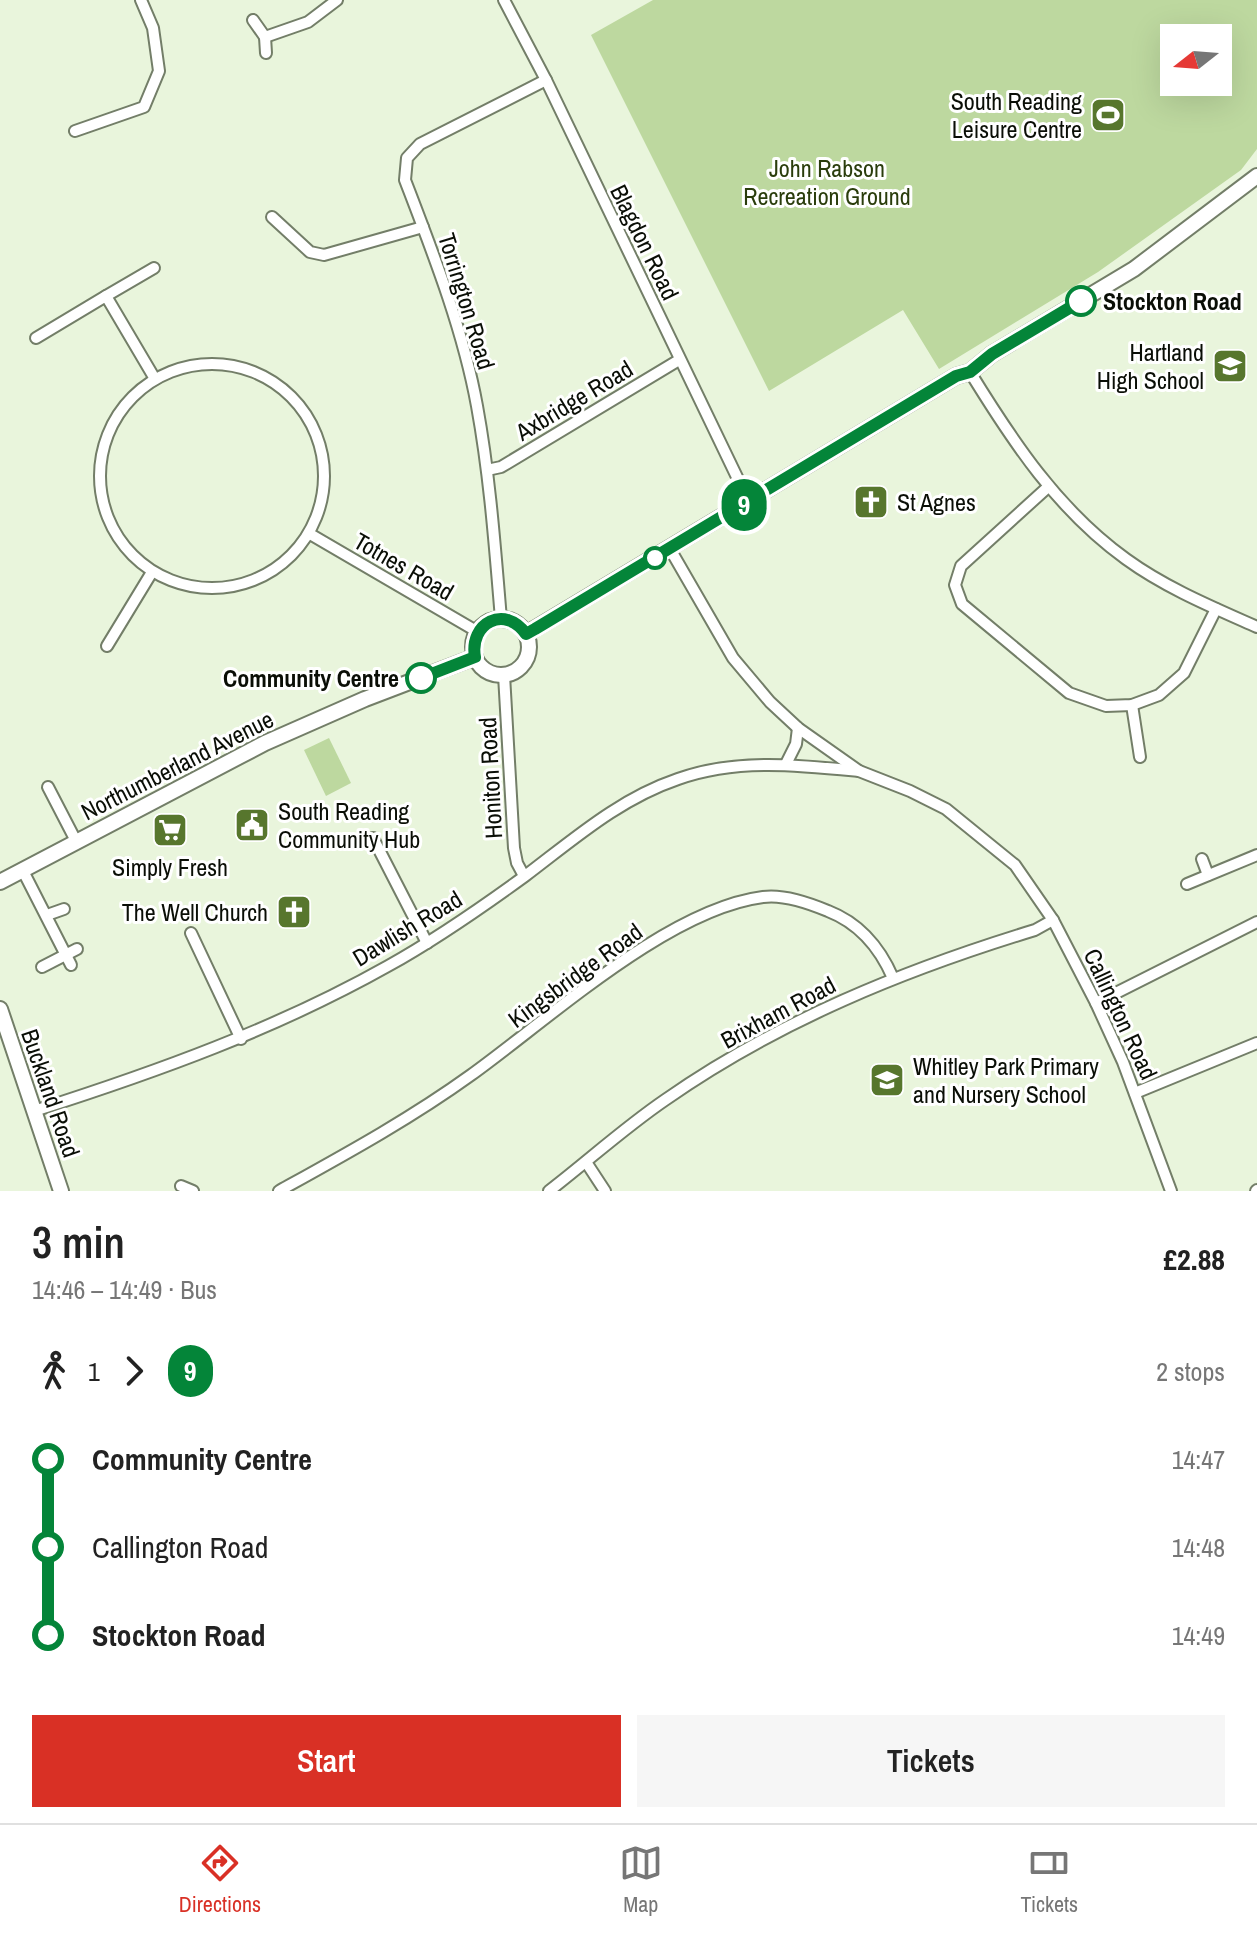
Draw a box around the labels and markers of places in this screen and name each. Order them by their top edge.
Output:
place label: South Reading Leisure Centre [951,85,1082,145]
sports icon: South Reading Leisure Centre [1089,96,1127,134]
place label: Stockton Road [1103,285,1242,317]
marker: Stockton Road [1066,286,1096,316]
place label: Hartland High School [1097,336,1204,396]
school or university icon: Hartland High School [1211,347,1249,385]
church icon: St Agnes [852,483,890,521]
place label: St Agnes [897,486,976,518]
unlabelled marker [644,547,666,569]
place label: Community Centre [223,662,399,694]
marker: Community Centre [406,663,436,693]
place label: South Reading Community Hub [278,795,420,855]
public building icon: South Reading Community Hub [233,806,271,844]
supermarket icon: Simply Fresh [151,811,189,849]
place label: Simply Fresh [112,851,228,883]
church icon: The Well Church [275,893,313,931]
place label: The Well Church [122,896,268,928]
place label: Whitley Park Primary and Nursery School [913,1050,1099,1110]
school or university icon: Whitley Park Primary and Nursery School [868,1061,906,1099]

